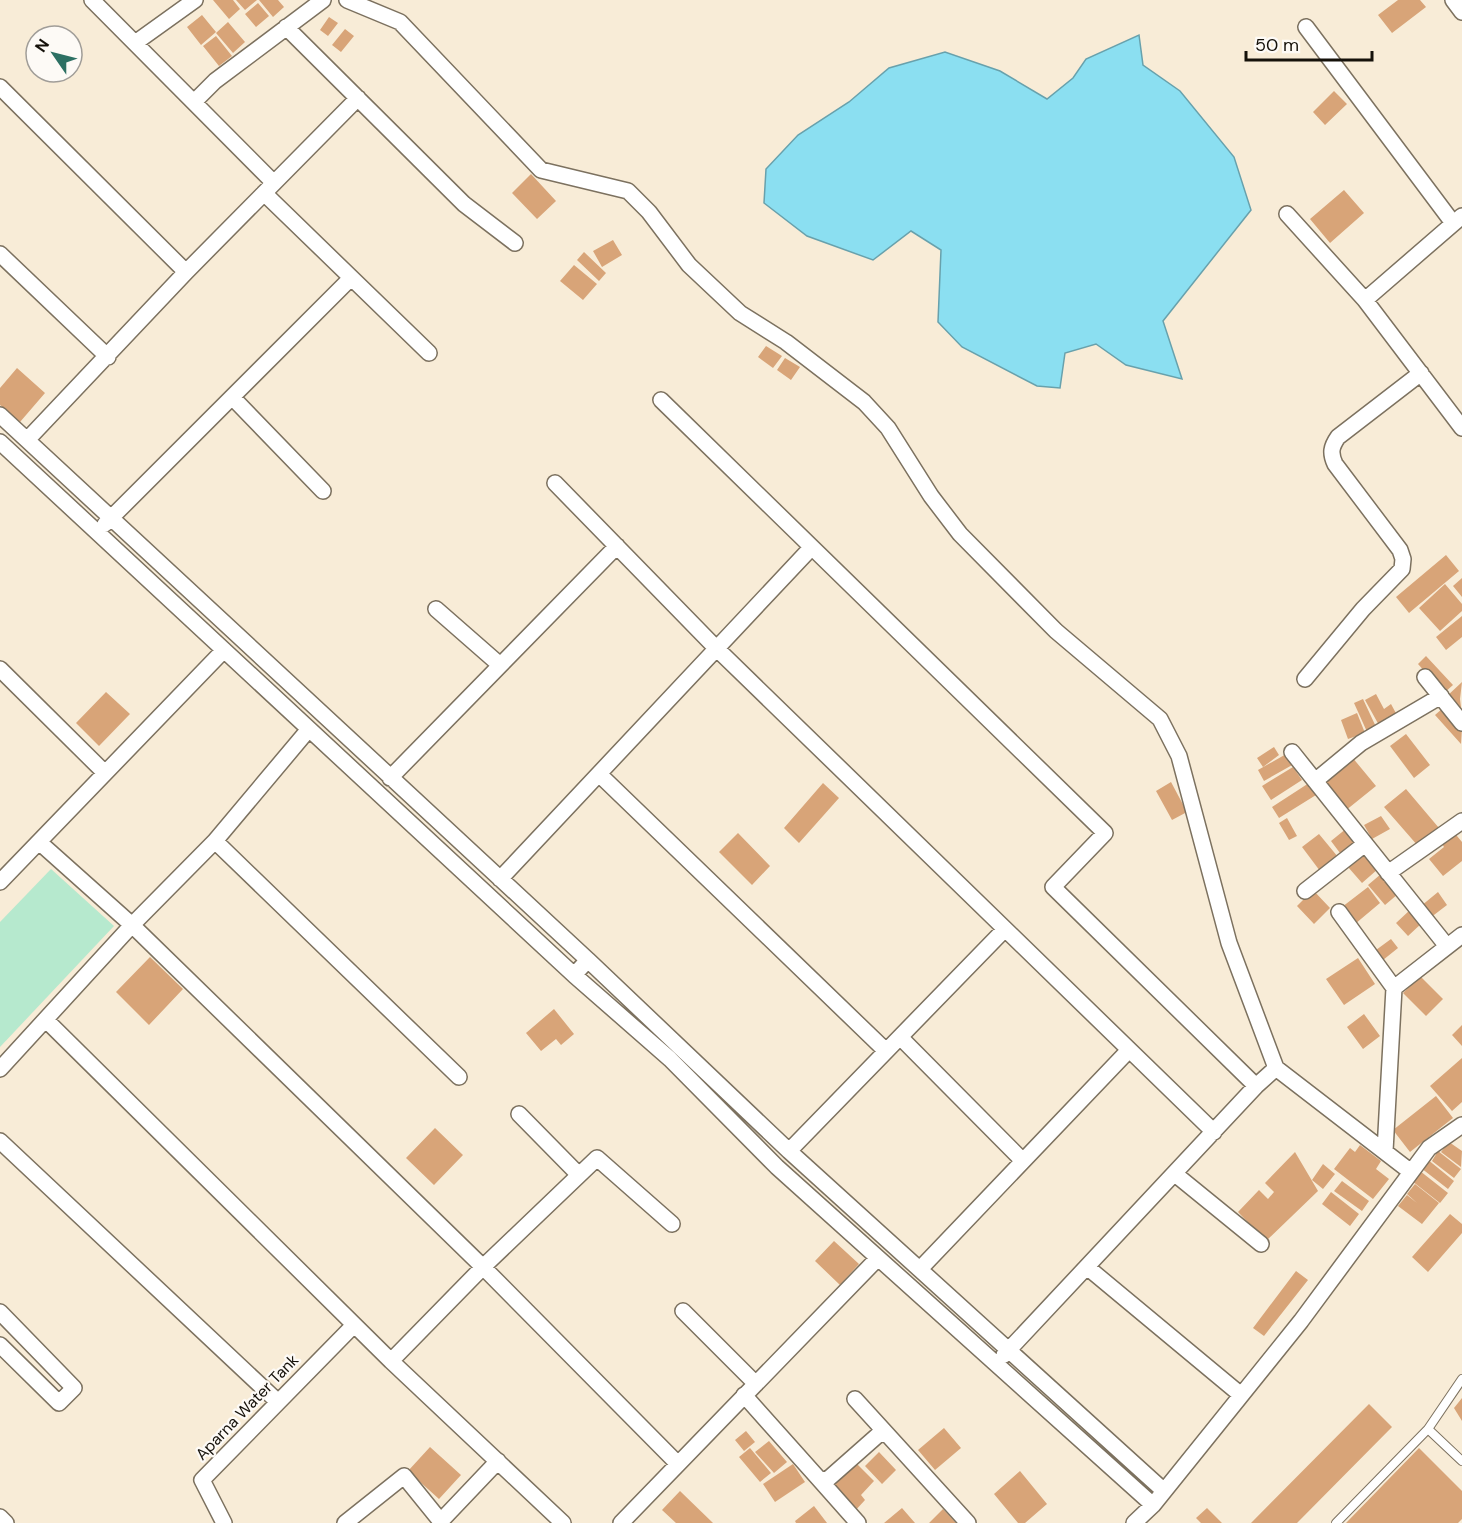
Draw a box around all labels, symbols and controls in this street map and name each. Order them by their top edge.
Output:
north arrow [24,24,84,84]
scale bar [1246,24,1372,62]
text: 50 m [1255,33,1299,57]
text: N [30,35,54,56]
street label: Aparna Water Tank [191,1349,303,1465]

